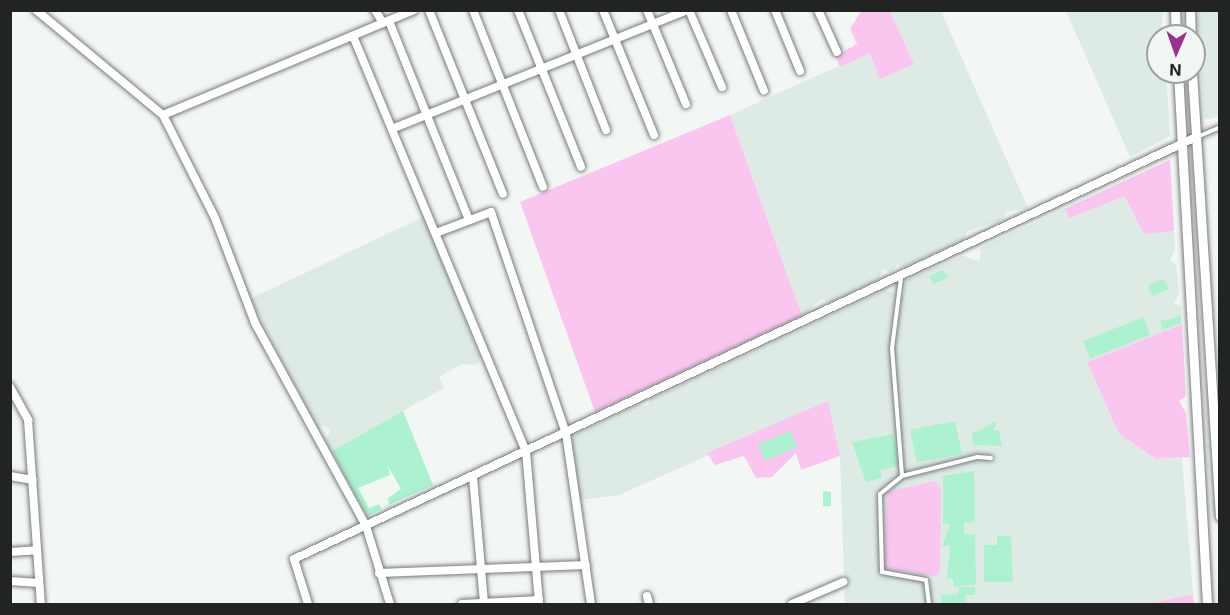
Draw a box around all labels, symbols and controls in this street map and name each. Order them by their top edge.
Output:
north arrow [1146,24,1206,84]
text: N [1169,60,1182,80]

